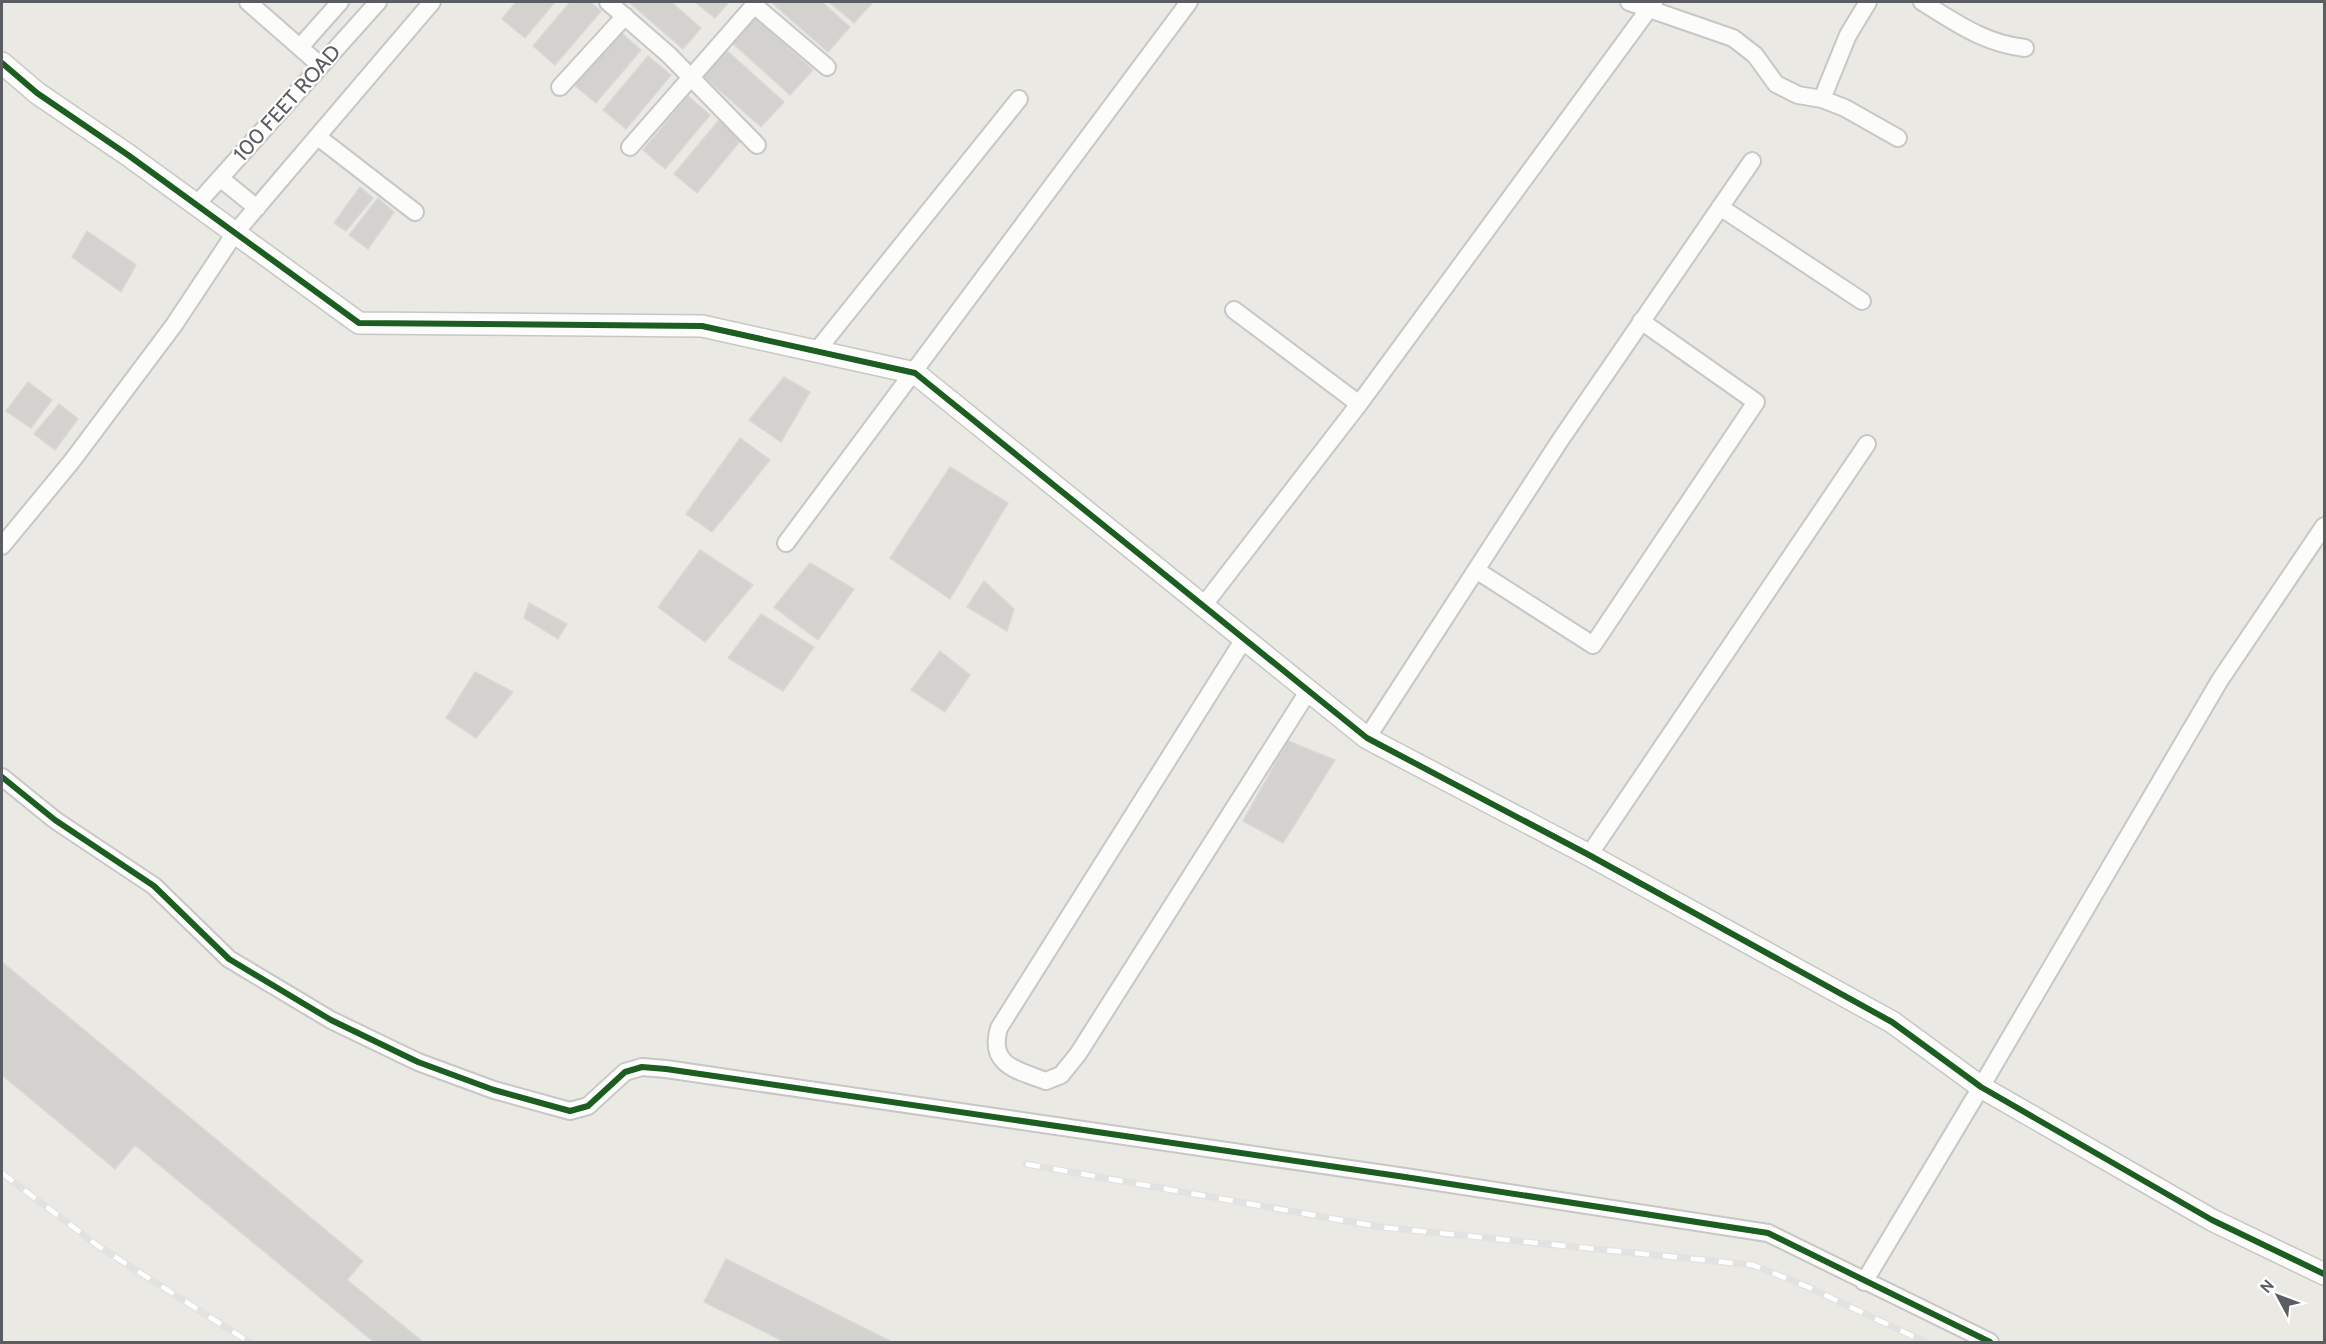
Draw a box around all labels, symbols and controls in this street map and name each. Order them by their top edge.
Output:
street label: 100 FEET ROAD [228,39,345,166]
north arrow [2248,1266,2308,1326]
text: N [2256,1276,2278,1297]

